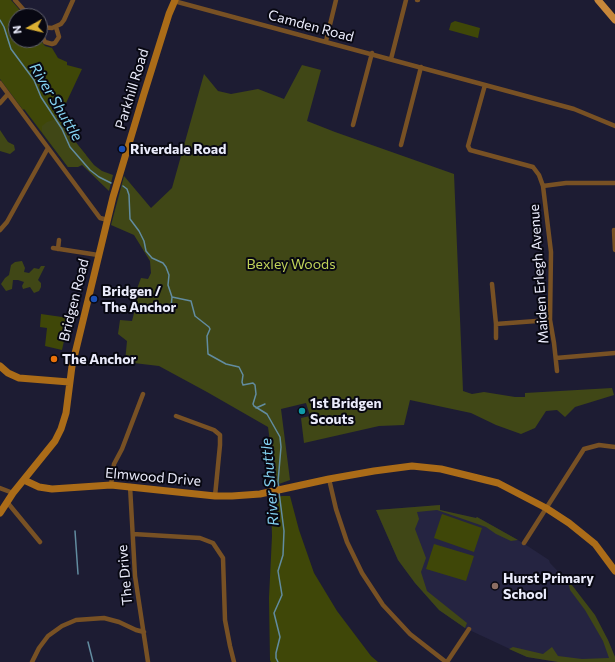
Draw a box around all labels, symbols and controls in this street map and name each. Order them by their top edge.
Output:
street label: Camden Road [266,6,356,46]
north arrow [8,8,48,48]
text: N [10,25,24,35]
street label: Parkhill Road [112,47,152,131]
water label: River Shuttle [26,60,86,144]
place label: Riverdale Road [130,141,226,157]
marker: Riverdale Road [117,144,127,154]
street label: Maiden Erlegh Avenue [526,204,552,344]
park label: Bexley Woods [246,256,336,272]
street label: Bridgen Road [56,257,92,343]
place label: Bridgen / The Anchor [102,283,176,316]
marker: Bridgen / The Anchor [89,294,99,304]
place label: The Anchor [62,351,136,367]
marker: The Anchor [49,354,59,364]
place label: 1st Bridgen Scouts [310,395,382,428]
marker: 1st Bridgen Scouts [297,406,307,416]
water label: River Shuttle [257,437,283,527]
street label: Elmwood Drive [104,464,202,490]
street label: The Drive [114,544,136,606]
place label: Hurst Primary School [503,570,594,602]
marker: Hurst Primary School [490,581,500,591]

